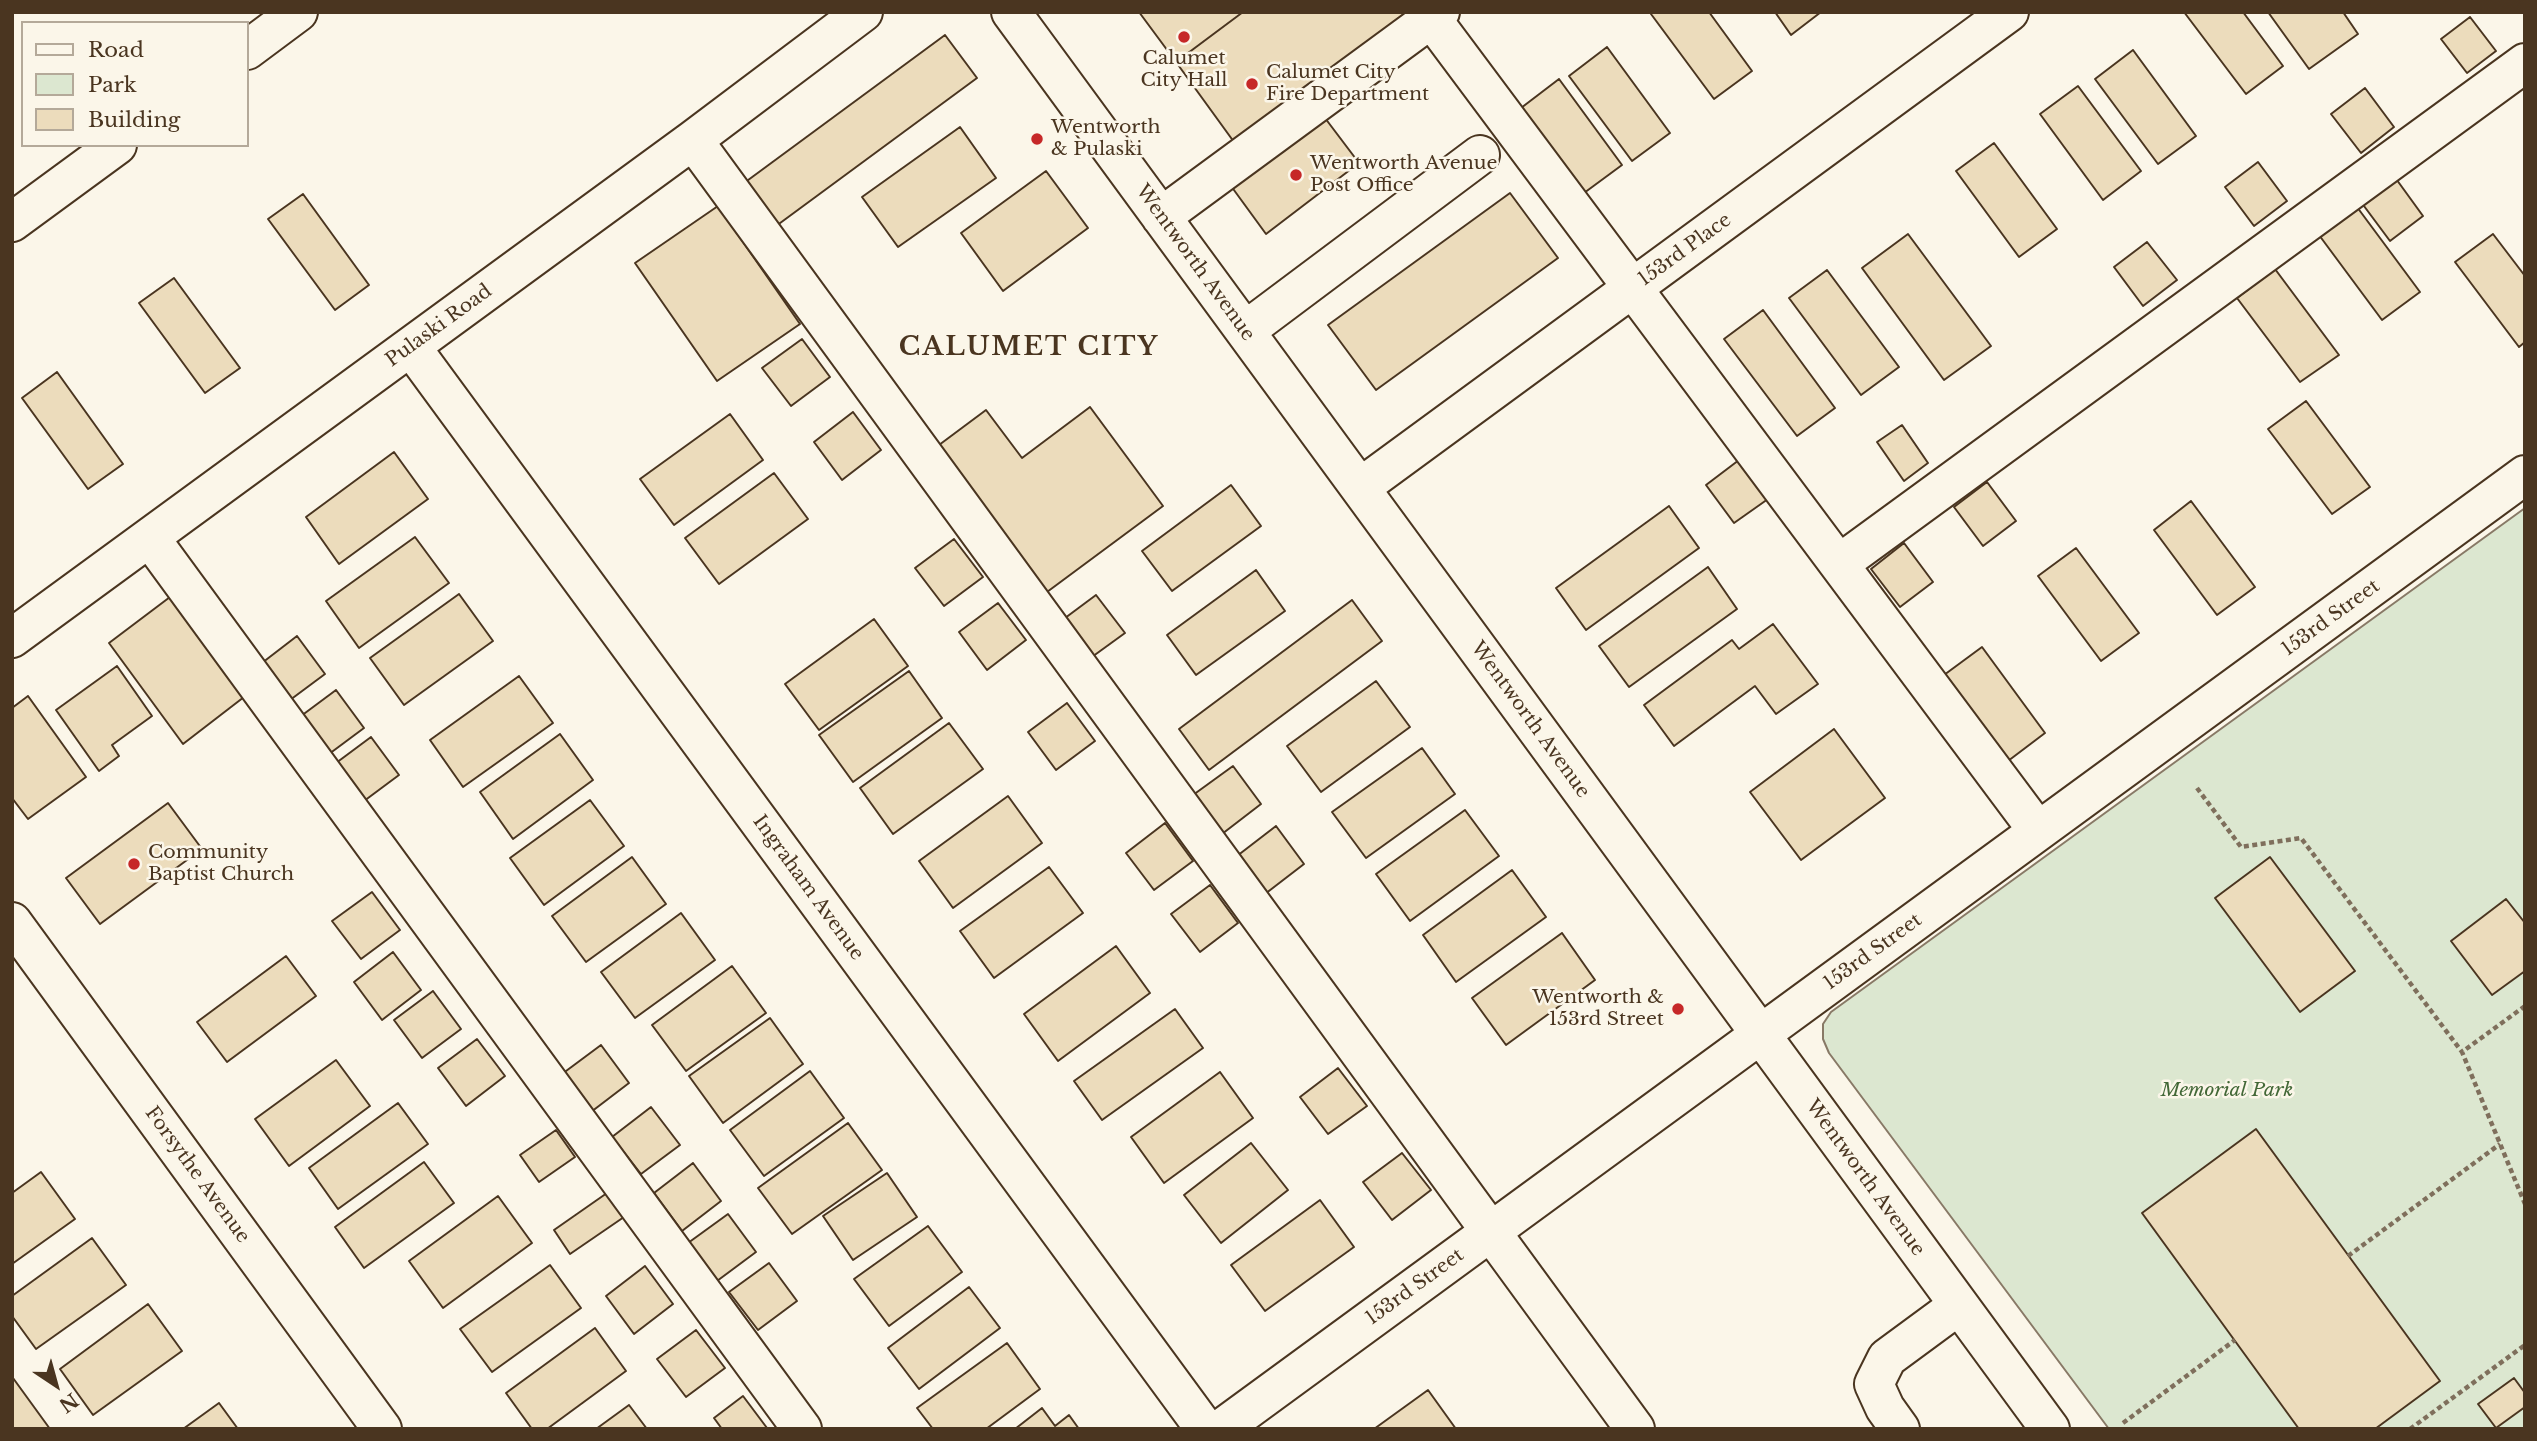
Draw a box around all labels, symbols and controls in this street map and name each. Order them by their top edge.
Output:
legend [21,21,248,147]
marker: Calumet City Hall [1176,29,1192,45]
text: Road [88,37,144,63]
place label: Calumet City Hall [1141,48,1227,92]
place label: Calumet City Fire Department [1266,62,1429,106]
text: Park [88,72,137,98]
marker: Calumet City Fire Department [1244,76,1260,92]
text: Building [88,107,180,133]
place label: Wentworth & Pulaski [1051,117,1161,161]
marker: Wentworth & Pulaski [1029,131,1045,147]
place label: Wentworth Avenue Post Office [1310,153,1497,197]
marker: Wentworth Avenue Post Office [1288,167,1304,183]
street label: Wentworth Avenue [1131,180,1259,346]
street label: 153rd Place [1634,209,1736,291]
street label: Pulaski Road [382,280,496,372]
district label: CALUMET CITY [900,332,1158,364]
street label: 153rd Street [2278,575,2384,661]
street label: Wentworth Avenue [1466,637,1594,803]
street label: Ingraham Avenue [748,811,868,965]
place label: Community Baptist Church [148,842,294,886]
marker: Community Baptist Church [126,856,142,872]
street label: 153rd Street [1820,909,1926,995]
place label: Wentworth & 153rd Street [1532,987,1664,1031]
marker: Wentworth & 153rd Street [1670,1001,1686,1017]
park label: Memorial Park [2161,1080,2293,1102]
street label: Wentworth Avenue [1801,1095,1929,1261]
street label: Forsythe Avenue [140,1102,254,1248]
street label: 153rd Street [1362,1244,1468,1330]
north arrow [21,1350,91,1420]
text: N [55,1388,83,1417]

